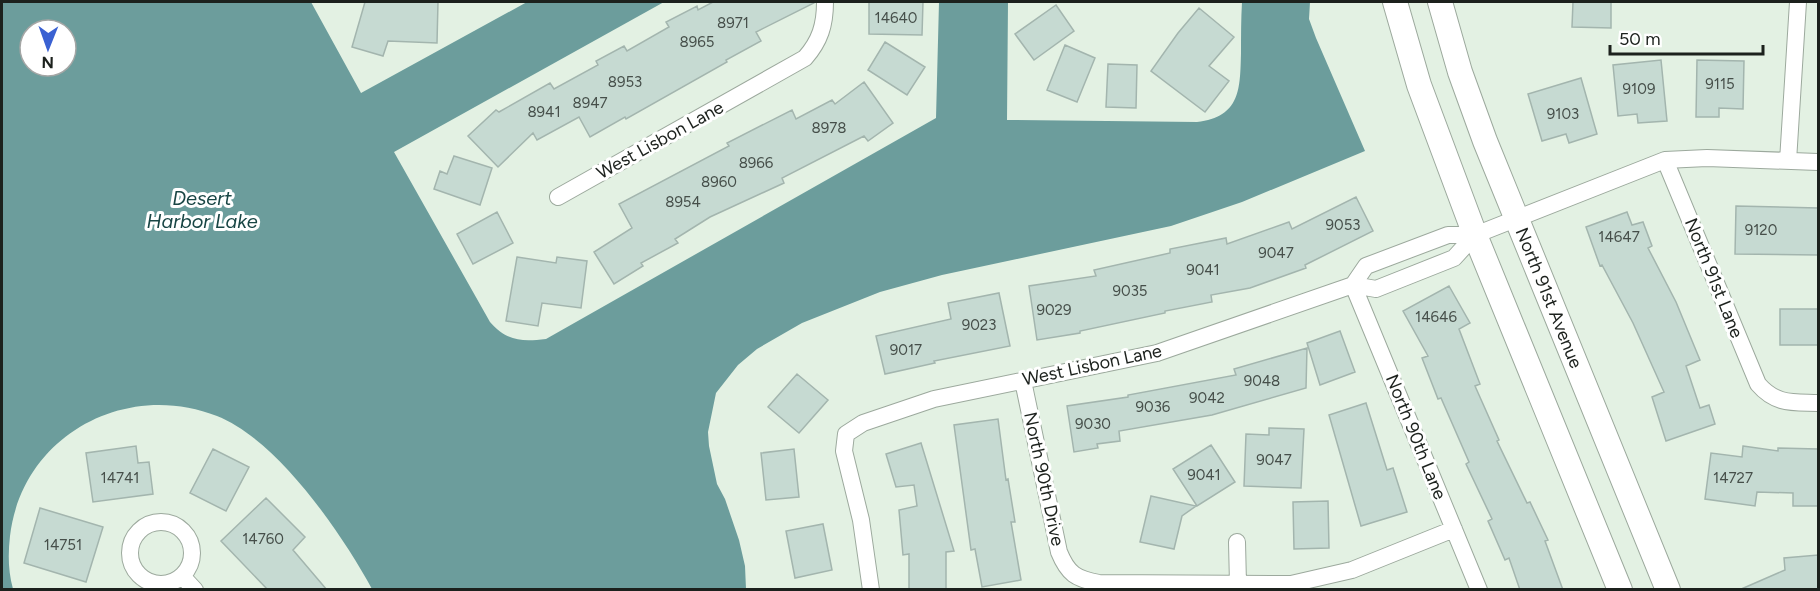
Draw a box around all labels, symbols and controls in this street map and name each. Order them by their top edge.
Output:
house number: 14640 [875,9,917,27]
house number: 8971 [717,14,749,32]
north arrow [18,18,78,78]
scale bar [1610,18,1763,56]
text: 50 m [1619,28,1661,50]
house number: 8965 [680,33,714,51]
text: N [41,53,54,72]
house number: 8953 [608,73,642,91]
house number: 9115 [1705,75,1735,93]
house number: 9109 [1623,80,1655,98]
house number: 8947 [572,94,608,112]
street label: West Lisbon Lane [593,96,728,184]
house number: 8941 [527,103,561,121]
house number: 9103 [1547,105,1579,123]
house number: 8978 [812,119,846,137]
house number: 8966 [739,154,774,172]
house number: 8960 [701,173,737,191]
water label: Desert Harbor Lake [146,186,258,233]
house number: 8954 [665,193,701,211]
street label: North 91st Lane [1680,215,1748,341]
house number: 9053 [1326,216,1360,234]
house number: 9120 [1745,221,1777,239]
street label: North 91st Avenue [1511,224,1587,372]
house number: 14647 [1598,228,1640,246]
house number: 9047 [1258,244,1294,262]
house number: 9041 [1186,261,1220,279]
house number: 9035 [1113,282,1147,300]
house number: 9029 [1037,301,1071,319]
house number: 14646 [1415,308,1457,326]
house number: 9023 [962,316,996,334]
street label: West Lisbon Lane [1020,339,1164,391]
house number: 9017 [890,341,922,359]
street label: North 90th Lane [1381,371,1451,503]
house number: 9048 [1244,372,1280,390]
house number: 9042 [1189,389,1225,407]
house number: 9036 [1136,398,1171,416]
street label: North 90th Drive [1019,410,1069,548]
house number: 9030 [1075,415,1111,433]
house number: 9047 [1256,451,1292,469]
house number: 9041 [1187,466,1221,484]
house number: 14741 [100,469,140,487]
house number: 14727 [1713,469,1753,487]
house number: 14760 [242,530,284,548]
house number: 14751 [44,536,82,554]

